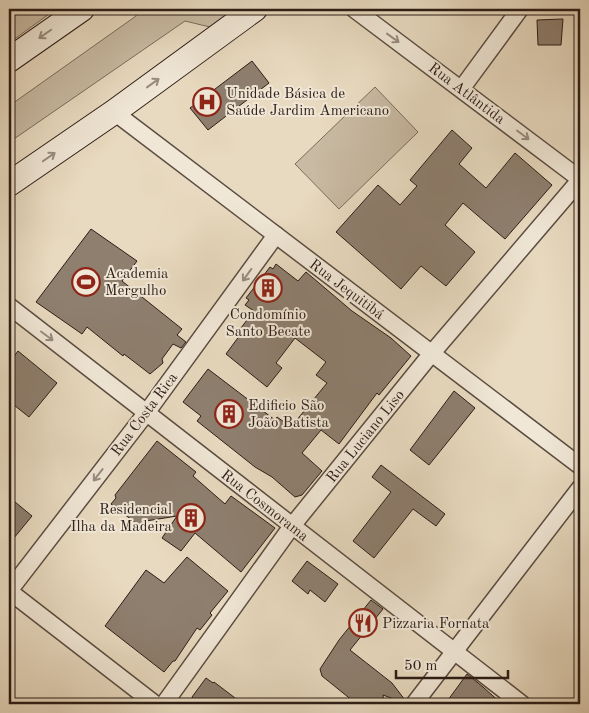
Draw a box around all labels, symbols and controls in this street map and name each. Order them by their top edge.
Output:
one-way arrow [39,29,53,39]
one-way arrow [386,33,400,43]
street label: Rua Atlântida [425,61,507,128]
one-way arrow [146,78,160,88]
hospital icon: Unidade Básica de Saúde Jardim Americano [192,87,222,117]
place label: Unidade Básica de Saúde Jardim Americano [226,87,389,119]
one-way arrow [516,130,529,141]
one-way arrow [42,152,56,162]
street label: Rua Jequitibá [306,257,387,323]
sports icon: Academia Mergulho [71,267,101,297]
place label: Academia Mergulho [105,267,169,299]
one-way arrow [242,268,253,281]
building icon: Condomínio Santo Becate [253,273,283,303]
place label: Condomínio Santo Becate [225,308,311,340]
one-way arrow [41,330,54,341]
street label: Rua Costa Rica [109,370,182,459]
street label: Rua Luciano Liso [324,388,408,486]
building icon: Edificio São João Batista [214,399,244,429]
place label: Edificio São João Batista [248,399,329,431]
street label: Rua Cosmorama [217,467,311,545]
one-way arrow [93,468,104,481]
place label: Residencial Ilha da Madeira [71,503,173,535]
building icon: Residencial Ilha da Madeira [176,503,206,533]
restaurant icon: Pizzaria Fornata [348,608,378,638]
place label: Pizzaria Fornata [382,617,490,632]
scale bar [396,648,509,680]
text: 50 m [404,659,438,674]

